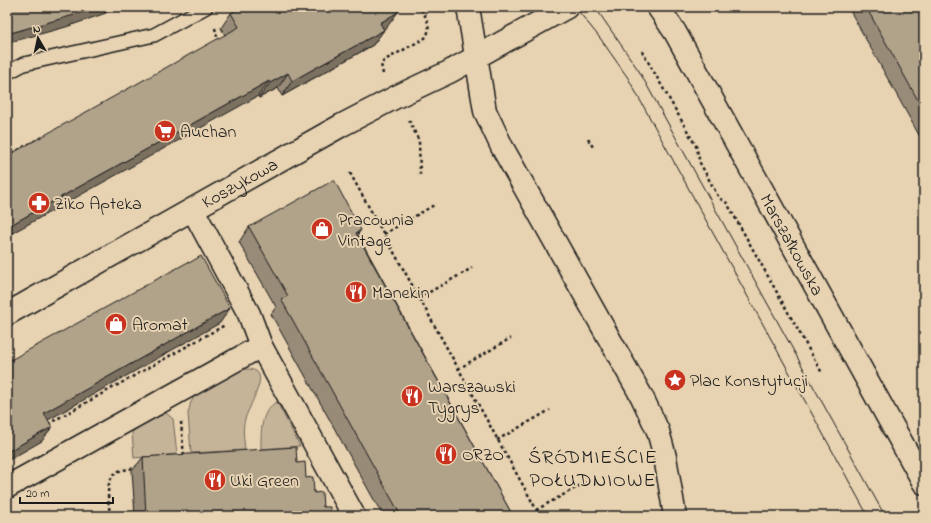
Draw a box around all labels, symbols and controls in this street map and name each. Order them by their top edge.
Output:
north arrow [18,18,58,58]
text: N [32,21,42,38]
supermarket icon: Auchan [152,118,178,144]
place label: Auchan [180,120,237,146]
street label: Koszykowa [198,153,283,216]
pharmacy icon: Ziko Apteka [26,190,52,216]
street label: Marszałkowska [752,190,829,301]
place label: Ziko Apteka [54,192,142,218]
place label: Pracownia Vintage [337,208,414,256]
shop icon: Pracownia Vintage [309,216,335,242]
restaurant icon: Manekin [343,279,369,305]
place label: Manekin [372,281,430,307]
shop icon: Aromat [103,311,129,337]
place label: Aromat [132,313,188,339]
place icon: Plac Konstytucji [662,367,688,393]
place label: Plac Konstytucji [690,369,808,395]
place label: Warszawski Tygrys [428,375,516,423]
restaurant icon: Warszawski Tygrys [399,383,425,409]
restaurant icon: ORZO [433,441,459,467]
place label: ORZO [462,443,504,469]
district label: ŚRÓDMIEŚCIE POŁUDNIOWE [528,444,658,496]
restaurant icon: Uki Green [202,467,228,493]
place label: Uki Green [230,469,299,495]
scale bar [20,479,113,505]
text: 20 m [26,485,49,503]

